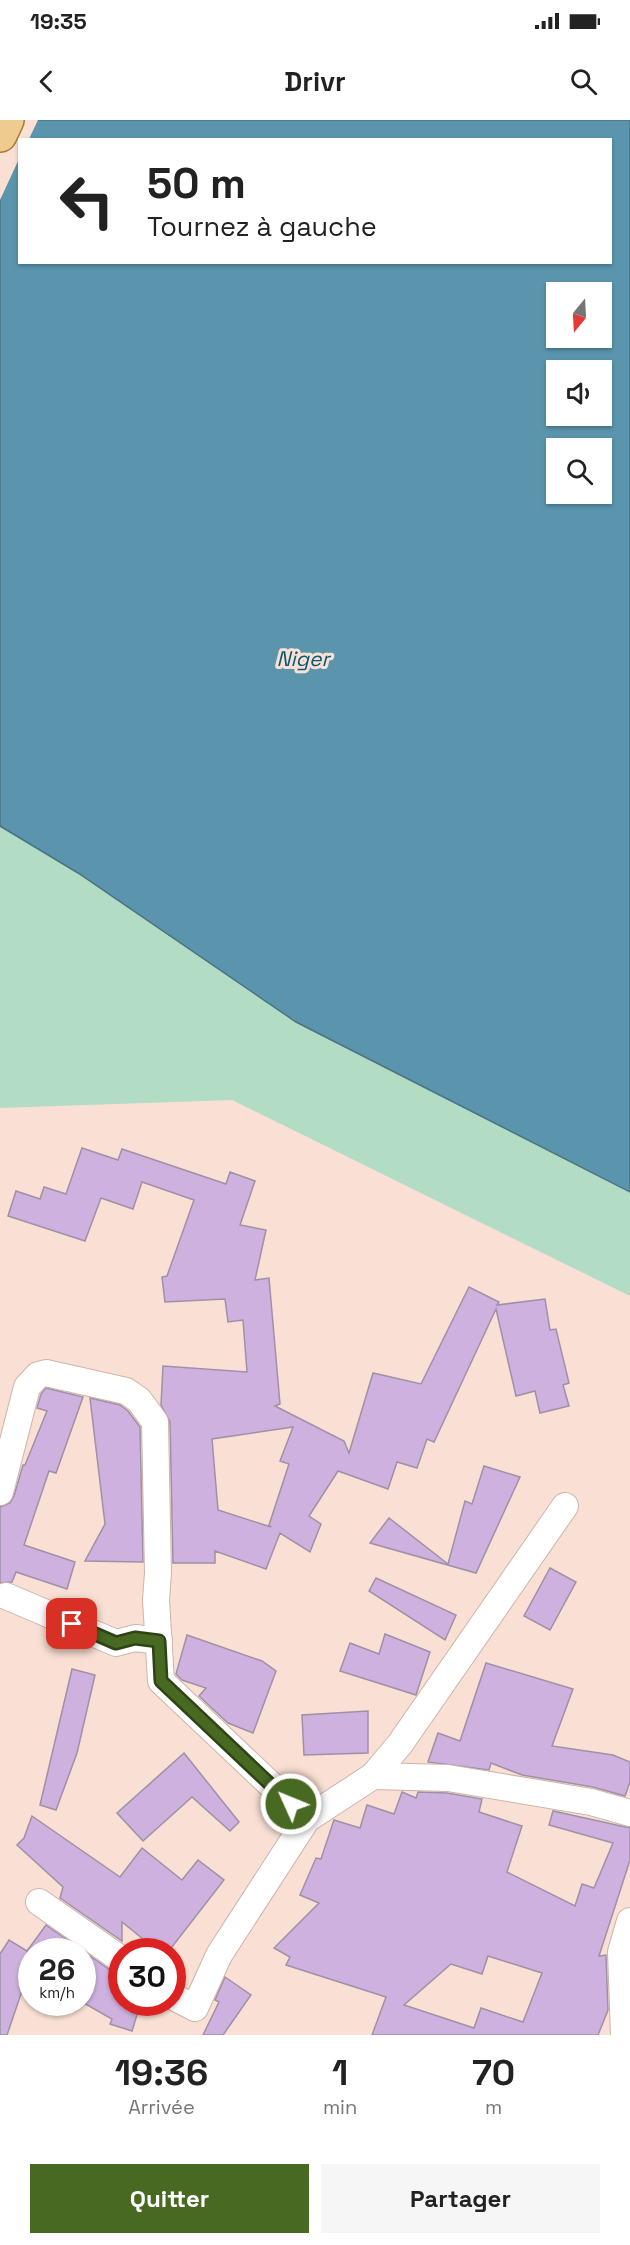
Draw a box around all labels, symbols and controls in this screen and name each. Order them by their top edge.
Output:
text: 19:35 [30,7,87,35]
text: Drivr [284,64,346,99]
icon: back [30,65,63,98]
icon: search [567,65,600,98]
text: 50 m [147,157,246,210]
icon: left [48,162,126,240]
text: Tournez à gauche [147,209,377,244]
north arrow [546,282,612,348]
map controls [546,282,612,504]
button: sound [546,360,612,426]
button: search [546,438,612,504]
water label: Niger [277,645,332,672]
pin [46,1598,97,1649]
icon: arrive [55,1607,88,1640]
position arrow [259,1772,323,1836]
speed limit sign: 30 [108,1938,186,2016]
text: 26 [39,1950,75,1989]
text: km/h [39,1983,75,2002]
text: 19:36 [115,2050,208,2096]
text: 1 [332,2050,348,2096]
text: 70 [472,2050,515,2096]
text: Arrivée [128,2094,195,2120]
text: min [323,2094,357,2120]
text: m [485,2094,502,2120]
button: Quitter [30,2164,309,2233]
button: Partager [321,2164,600,2233]

